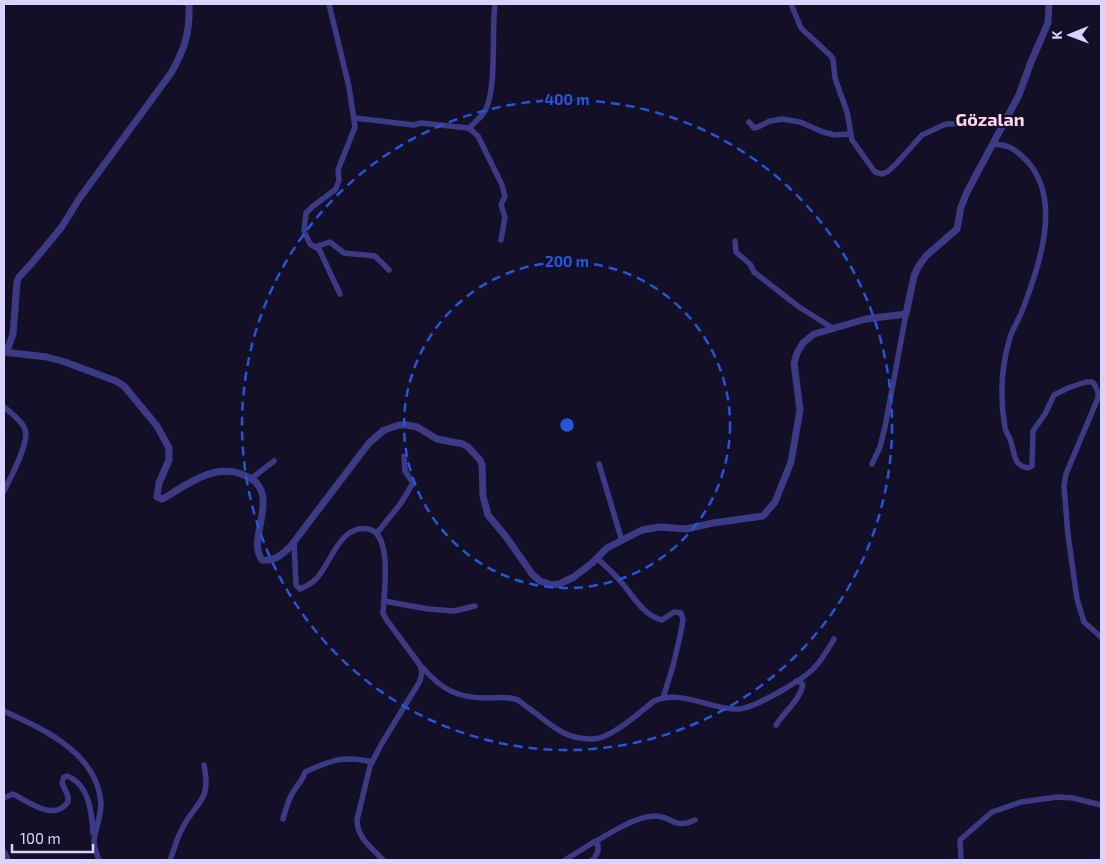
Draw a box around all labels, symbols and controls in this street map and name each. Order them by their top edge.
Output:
north arrow [1045,10,1095,60]
text: K [1048,31,1065,40]
text: 400 m [545,90,589,108]
district label: Gözalan [956,108,1025,130]
text: 200 m [545,252,589,270]
centre of rings [558,416,576,434]
scale bar [12,822,94,854]
text: 100 m [20,829,61,847]

